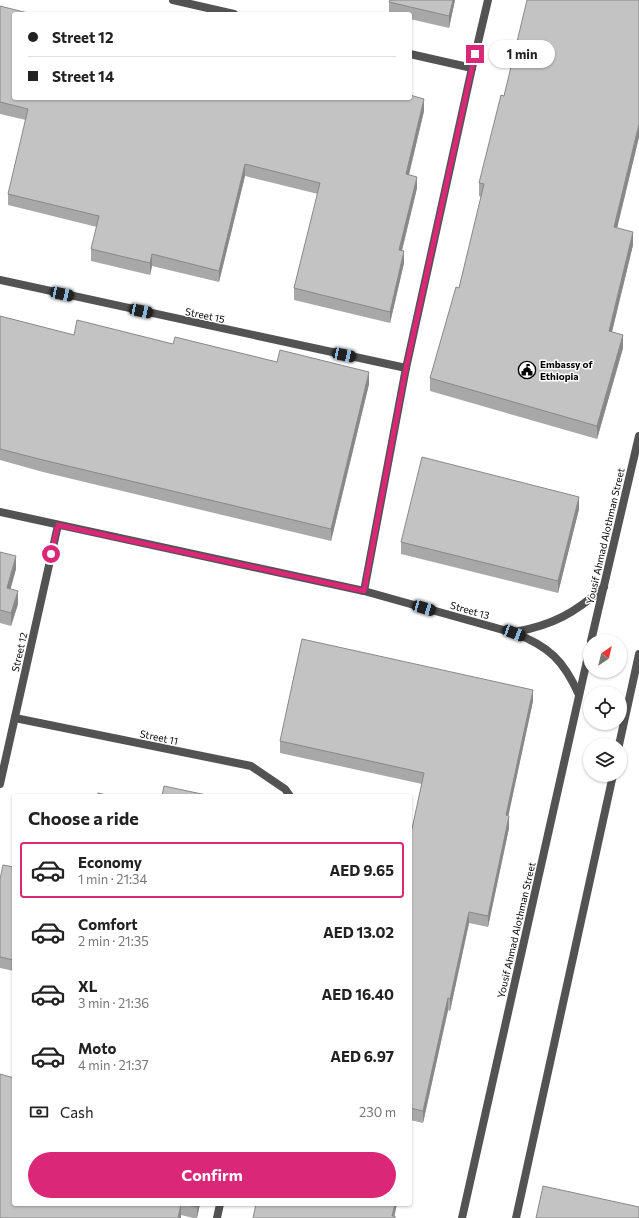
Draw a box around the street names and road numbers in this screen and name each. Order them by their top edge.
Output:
street label: Street 15 [184,305,226,325]
street label: Yousif Ahmad Alothman Street [583,467,627,605]
street label: Street 13 [449,599,491,621]
street label: Street 12 [9,631,29,673]
street label: Street 11 [139,727,179,747]
street label: Yousif Ahmad Alothman Street [494,861,538,999]

